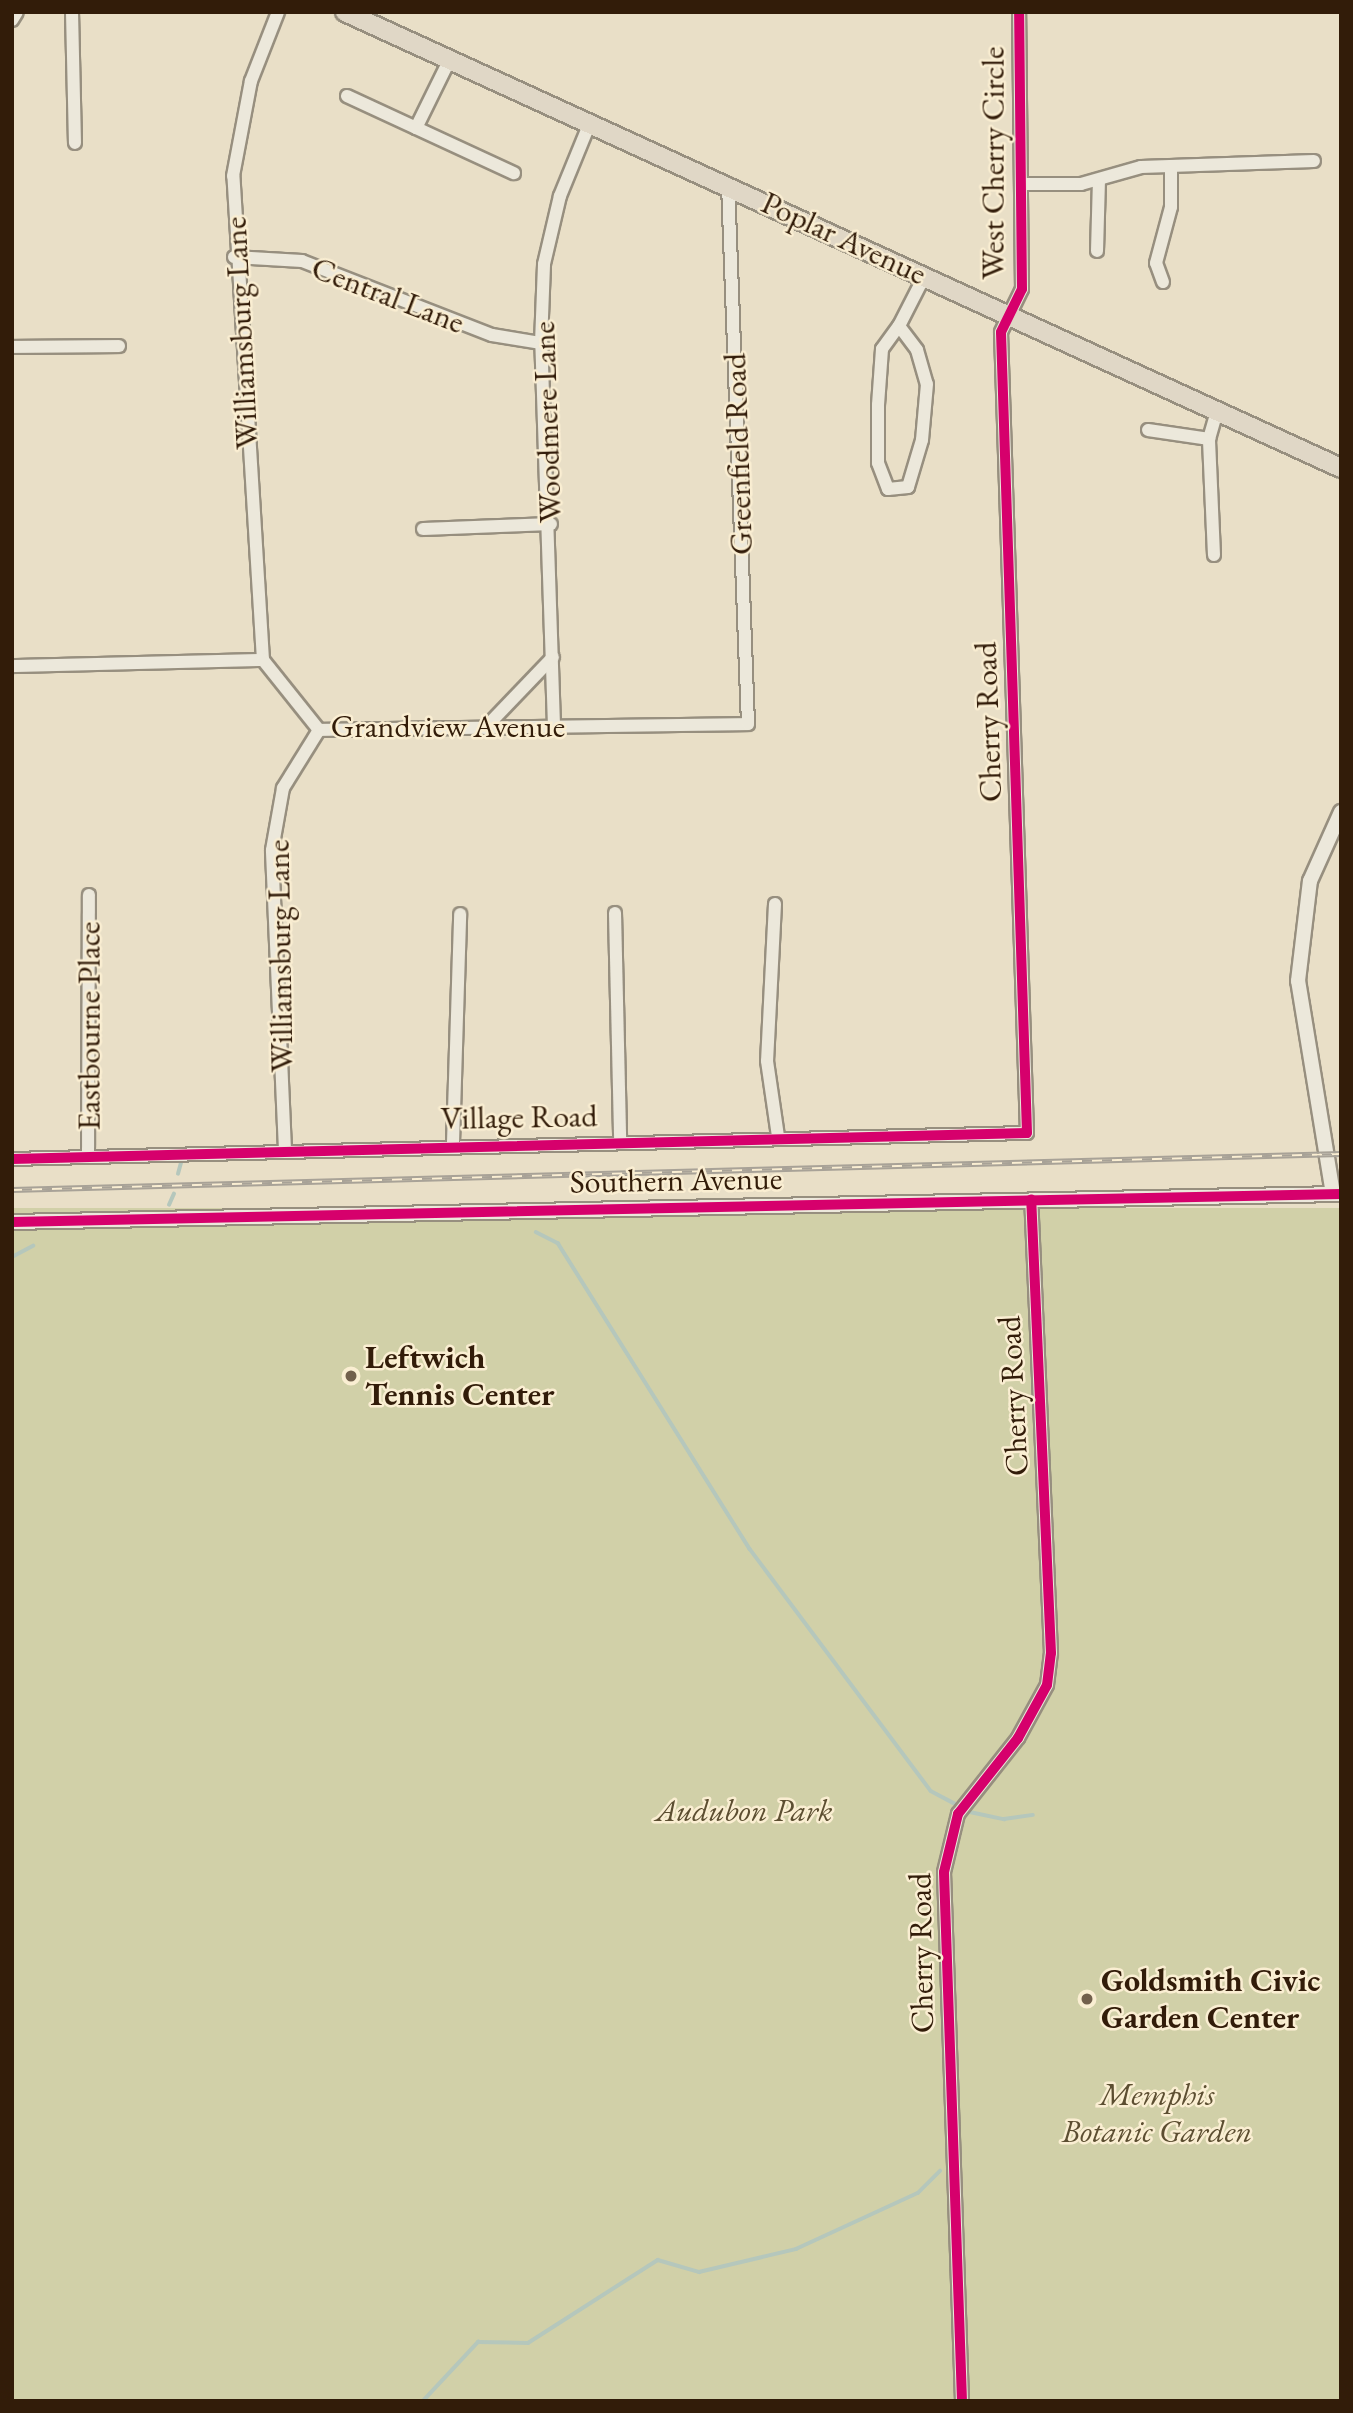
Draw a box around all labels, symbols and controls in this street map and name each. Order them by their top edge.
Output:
street label: West Cherry Circle [974,46,1012,280]
street label: Poplar Avenue [755,183,933,293]
street label: Williamsburg Lane [216,216,266,450]
street label: Central Lane [306,248,470,342]
street label: Woodmere Lane [524,321,570,523]
street label: Greenfield Road [715,352,761,556]
street label: Cherry Road [966,641,1010,803]
street label: Grandview Avenue [331,707,565,745]
street label: Williamsburg Lane [259,839,301,1073]
street label: Eastbourne Place [70,921,108,1131]
street label: Village Road [440,1096,598,1138]
street label: Southern Avenue [569,1159,783,1201]
street label: Cherry Road [990,1315,1036,1477]
place label: Leftwich Tennis Center [365,1339,554,1414]
marker: Leftwich Tennis Center [343,1368,359,1384]
park label: Audubon Park [656,1791,832,1829]
street label: Cherry Road [900,1872,942,2034]
place label: Goldsmith Civic Garden Center [1101,1962,1320,2037]
marker: Goldsmith Civic Garden Center [1079,1991,1095,2007]
park label: Memphis Botanic Garden [1062,2076,1252,2151]

